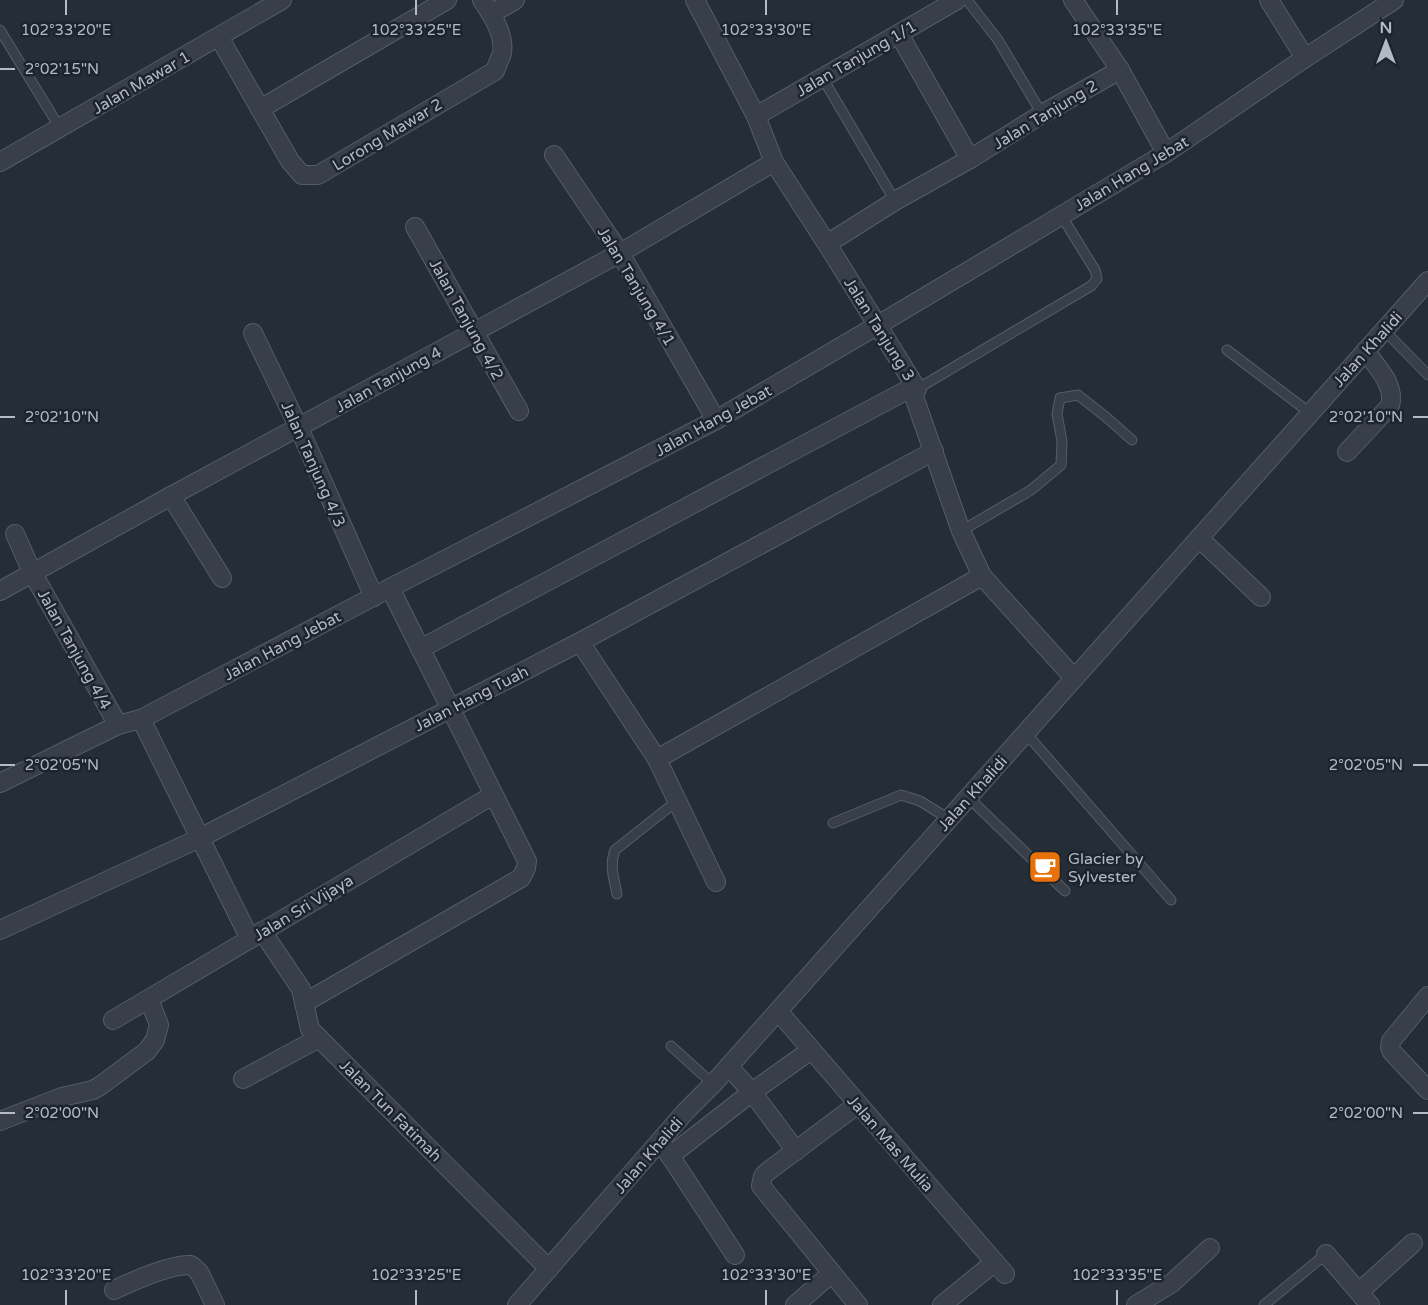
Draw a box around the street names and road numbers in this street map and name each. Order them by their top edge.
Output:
street label: Jalan Tanjung 1/1 [793,16,920,101]
street label: Jalan Mawar 1 [89,47,194,119]
street label: Jalan Tanjung 2 [990,76,1101,154]
street label: Lorong Mawar 2 [329,94,446,176]
street label: Jalan Hang Jebat [1071,132,1192,216]
street label: Jalan Tanjung 4/1 [593,223,680,350]
street label: Jalan Tanjung 4/2 [425,255,508,384]
street label: Jalan Tanjung 3 [839,274,919,385]
street label: Jalan Khalidi [1329,308,1407,392]
street label: Jalan Tanjung 4 [332,342,445,417]
street label: Jalan Hang Jebat [652,381,775,461]
street label: Jalan Tanjung 4/3 [276,398,350,530]
street label: Jalan Tanjung 4/4 [33,586,115,713]
street label: Jalan Hang Jebat [220,607,345,685]
street label: Jalan Hang Tuah [411,661,532,736]
street label: Jalan Khalidi [934,752,1012,836]
street label: Jalan Sri Vijaya [250,870,357,945]
street label: Jalan Tun Fatimah [335,1055,446,1166]
street label: Jalan Mas Mulia [843,1091,938,1196]
street label: Jalan Khalidi [610,1113,687,1198]

